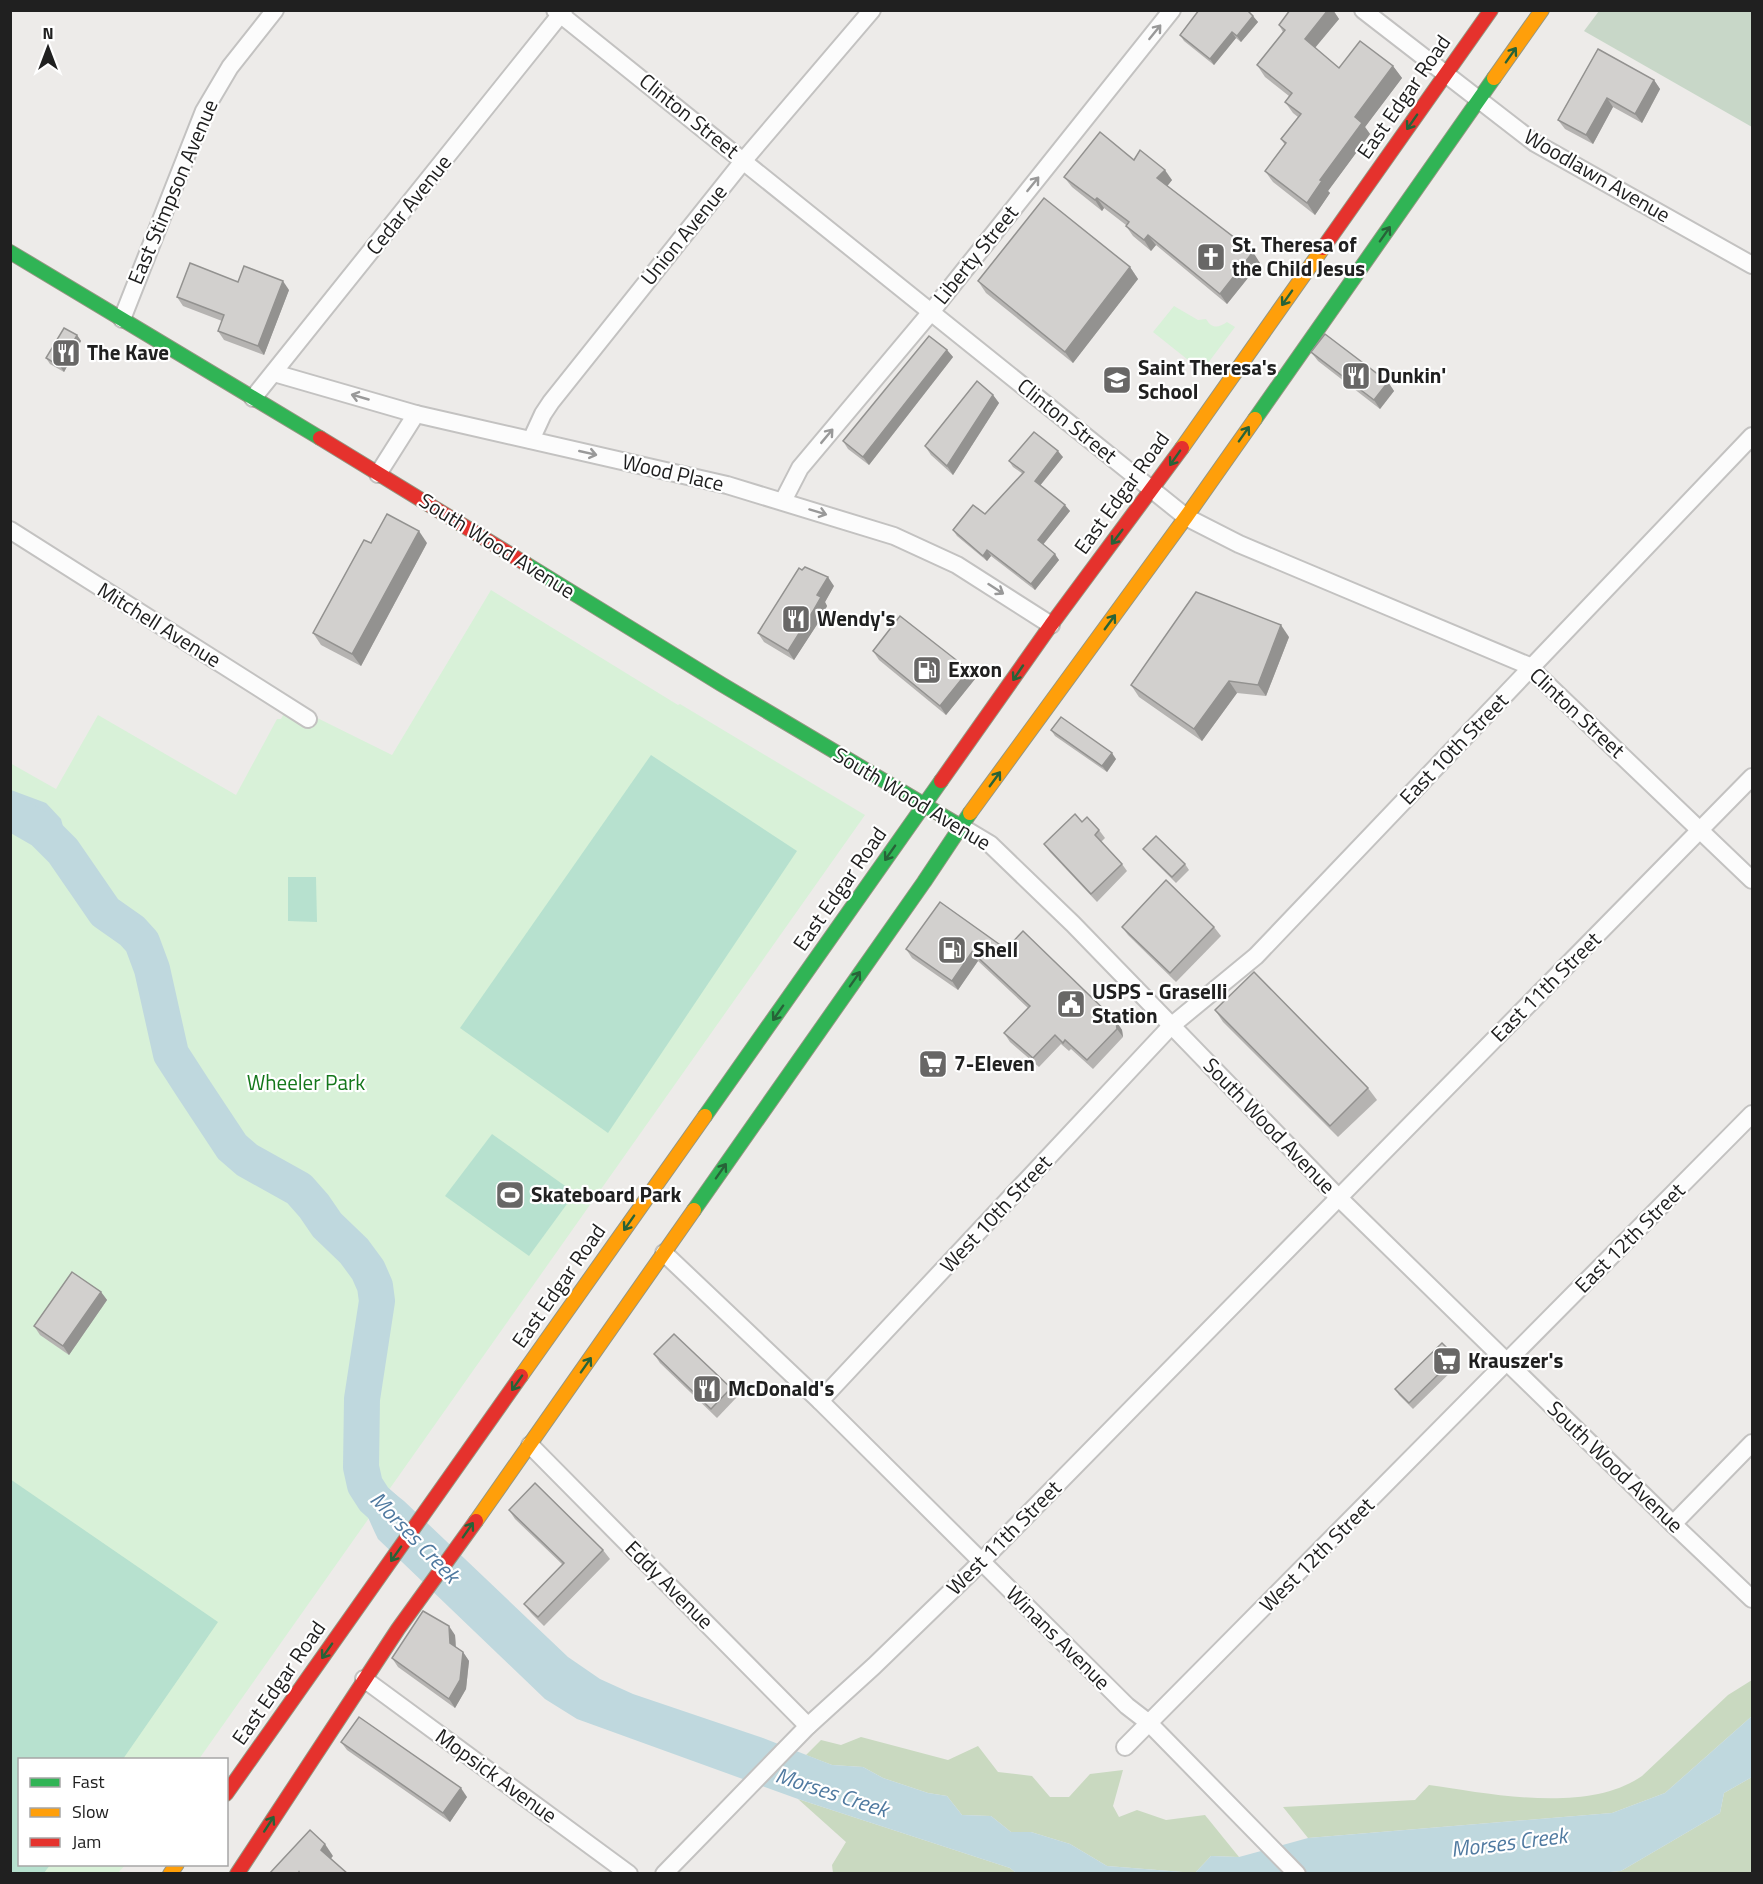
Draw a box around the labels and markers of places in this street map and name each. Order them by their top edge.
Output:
place label: St. Theresa of the Child Jesus [1232,228,1365,284]
church icon: St. Theresa of the Child Jesus [1195,241,1227,273]
place label: The Kave [87,336,169,368]
restaurant icon: The Kave [50,337,82,369]
place label: Saint Theresa's School [1138,351,1277,407]
place label: Dunkin' [1377,359,1446,391]
restaurant icon: Dunkin' [1340,360,1372,392]
school or university icon: Saint Theresa's School [1101,364,1133,396]
place label: Wendy's [817,602,896,634]
restaurant icon: Wendy's [780,603,812,635]
place label: Exxon [948,653,1002,685]
fuel station icon: Exxon [911,654,943,686]
place label: Shell [973,933,1018,965]
fuel station icon: Shell [936,934,968,966]
place label: USPS - Graselli Station [1092,975,1228,1031]
public building icon: USPS - Graselli Station [1055,988,1087,1020]
place label: 7-Eleven [954,1047,1035,1079]
supermarket icon: 7-Eleven [917,1048,949,1080]
place label: Skateboard Park [531,1178,681,1210]
sports icon: Skateboard Park [494,1179,526,1211]
place label: Krauszer's [1468,1344,1563,1376]
supermarket icon: Krauszer's [1431,1345,1463,1377]
place label: McDonald's [728,1372,834,1404]
restaurant icon: McDonald's [691,1373,723,1405]

